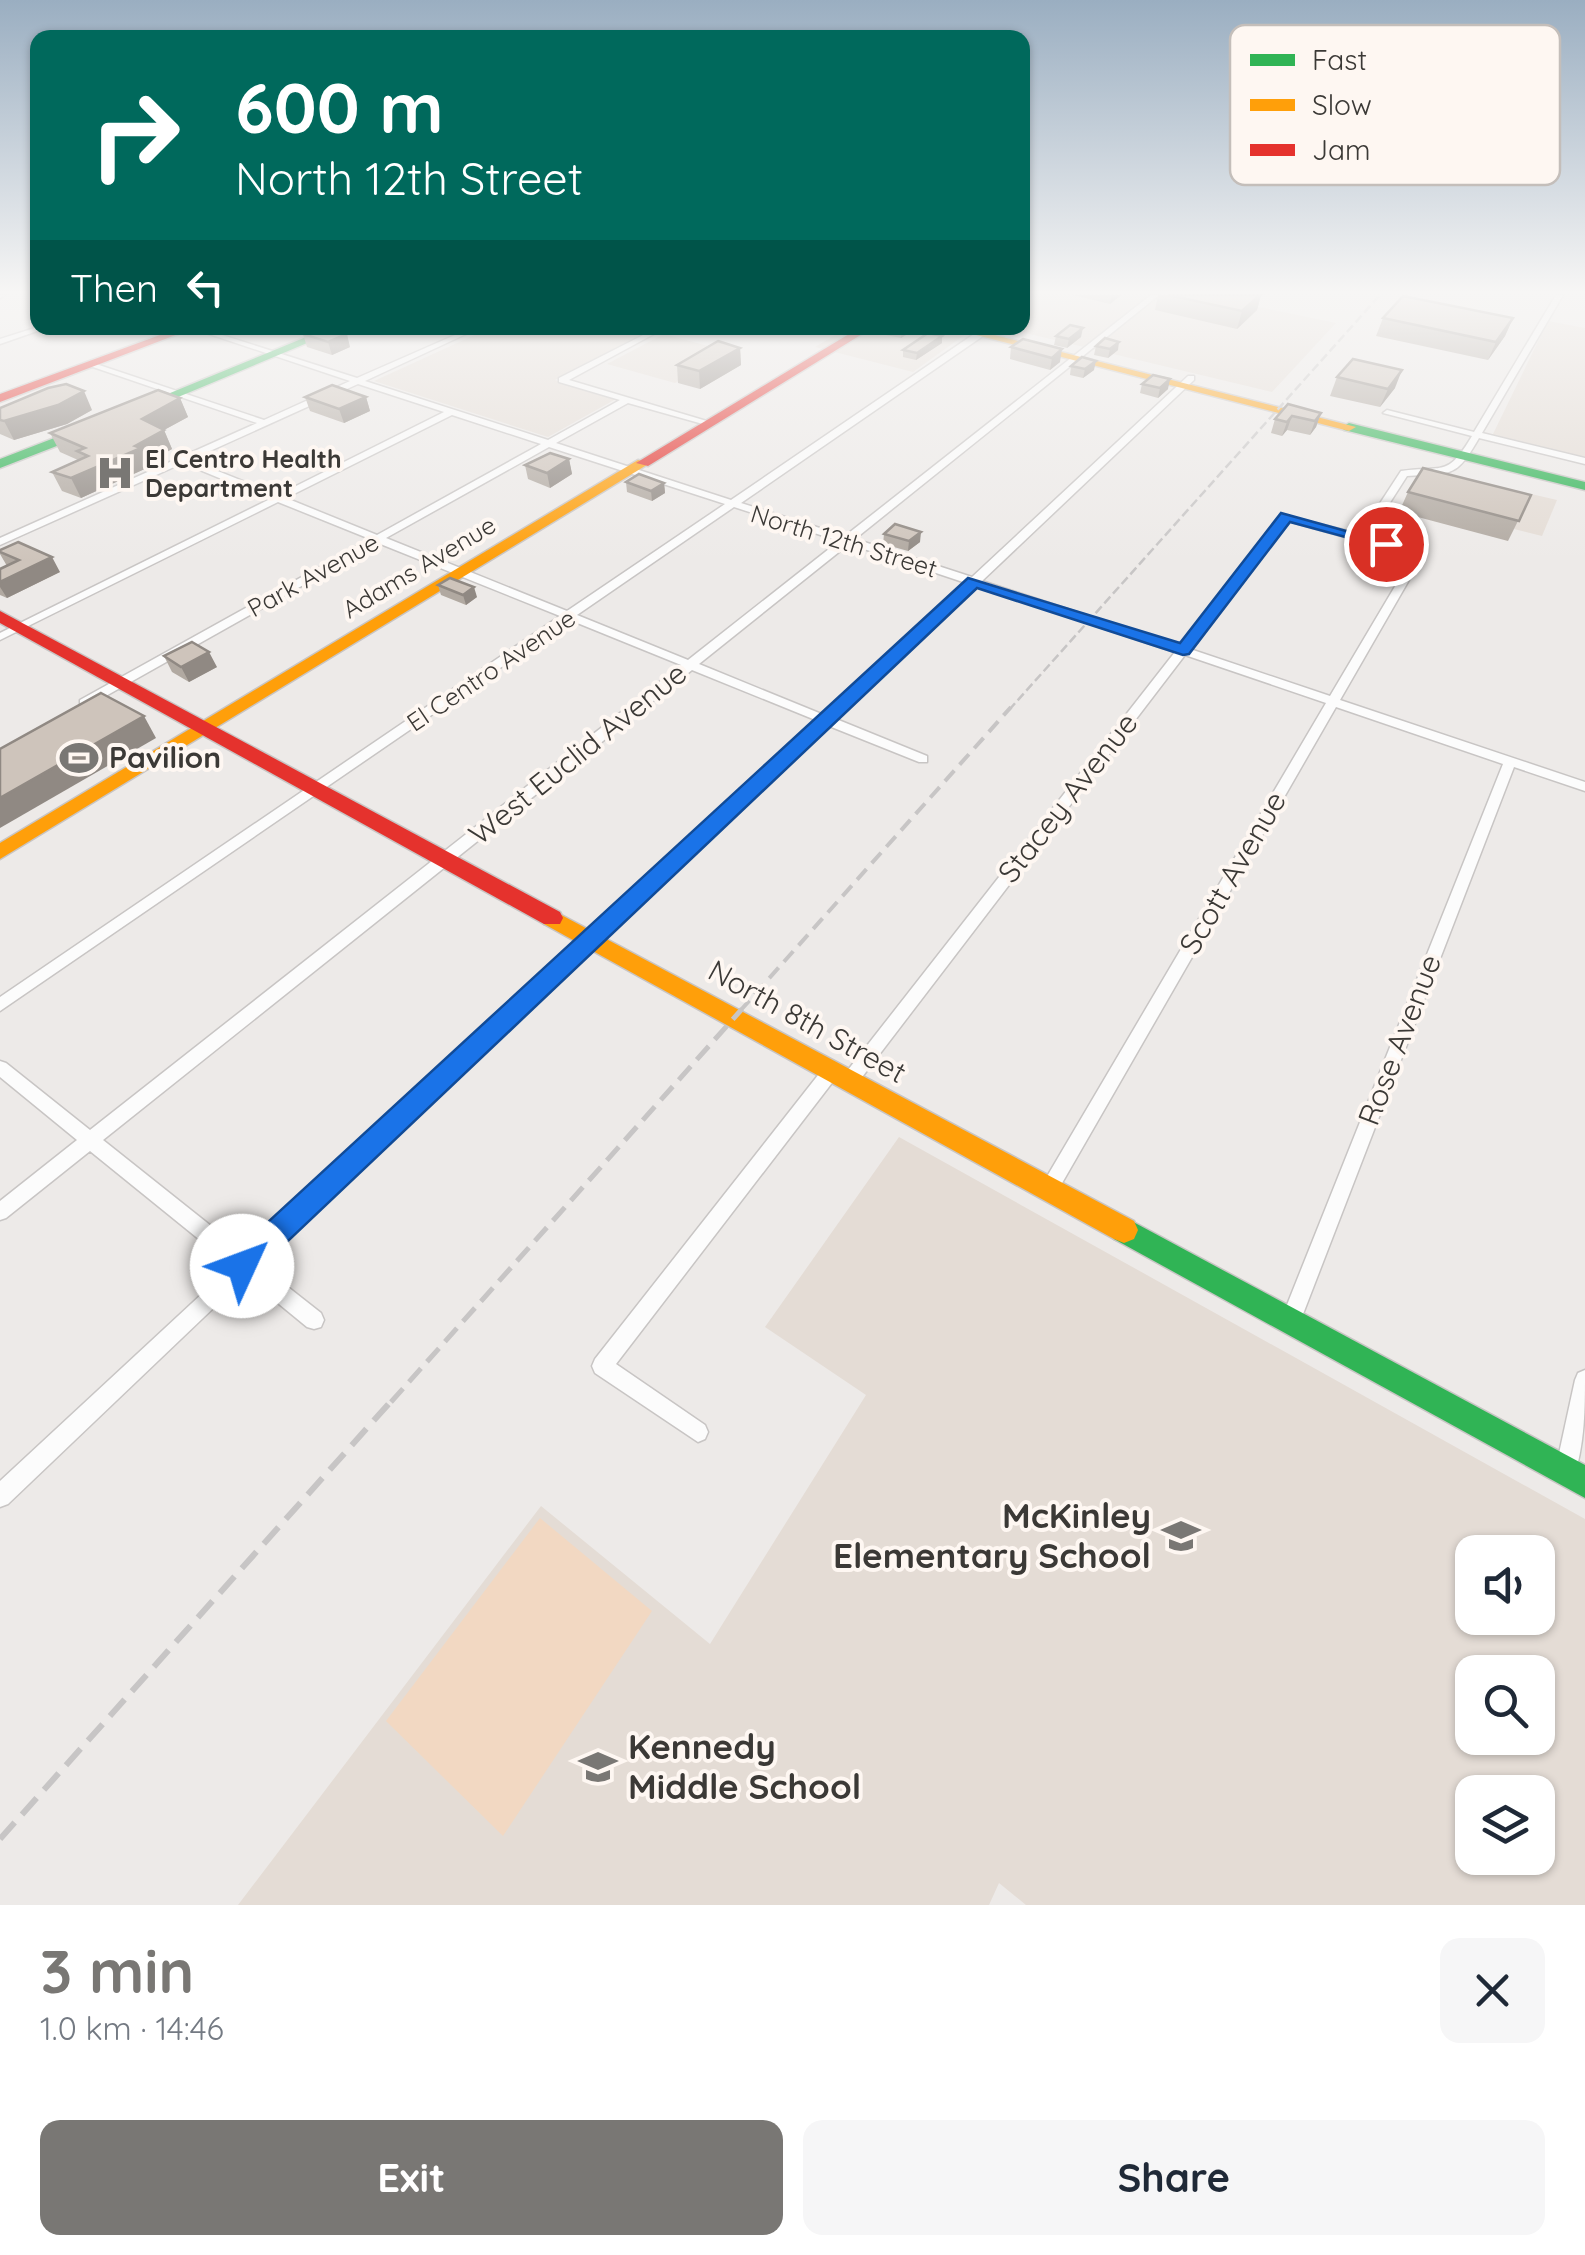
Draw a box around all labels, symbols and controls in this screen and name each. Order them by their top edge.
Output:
legend [1230,25,1560,185]
text: Fast [1312,42,1367,77]
text: 600 m [235,63,444,151]
icon: right [70,70,200,200]
text: Slow [1312,87,1372,122]
text: Jam [1312,132,1371,167]
text: North 12th Street [235,150,583,206]
icon: left [178,260,233,315]
text: Then [70,264,158,312]
place label: El Centro Health Department [145,443,342,503]
hospital icon: El Centro Health Department [94,452,136,494]
street label: North 12th Street [747,497,941,584]
pin [1344,502,1429,587]
street label: Adams Avenue [336,509,501,624]
icon: arrive [1359,517,1414,572]
street label: Park Avenue [242,526,384,623]
street label: El Centro Avenue [401,602,581,737]
street label: West Euclid Avenue [461,654,694,853]
street label: Stacey Avenue [989,705,1145,890]
sports icon: Pavilion [58,737,100,779]
place label: Pavilion [109,738,221,776]
street label: Scott Avenue [1170,784,1294,961]
street label: Rose Avenue [1349,949,1449,1130]
street label: North 8th Street [702,951,913,1091]
position arrow [190,1214,294,1318]
place label: McKinley Elementary School [833,1493,1151,1577]
school or university icon: McKinley Elementary School [1160,1515,1202,1557]
map controls [1455,1535,1555,1875]
button: sound [1455,1535,1555,1635]
button: search [1455,1655,1555,1755]
place label: Kennedy Middle School [628,1724,861,1808]
school or university icon: Kennedy Middle School [577,1746,619,1788]
button: layers [1455,1775,1555,1875]
text: 3 min [40,1933,194,2008]
button: close [1440,1938,1545,2043]
text: 1.0 km · 14:46 [40,2008,224,2048]
button: Exit [40,2120,783,2235]
button: Share [803,2120,1545,2235]

